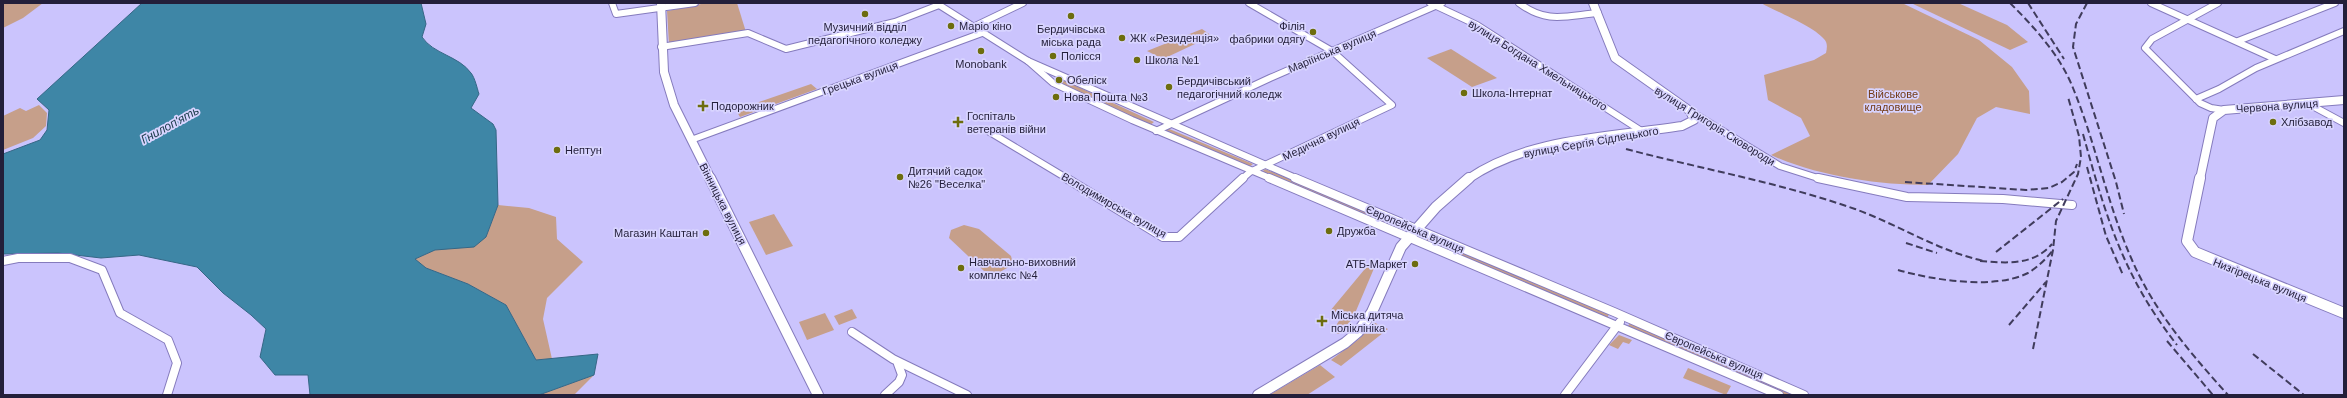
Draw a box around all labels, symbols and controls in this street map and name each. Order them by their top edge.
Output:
marker: Музичний відділ педагогічного коледжу [860,9,870,19]
marker: Бердичівська міська рада [1066,11,1076,21]
street label: вулиця Богдана Хмельницького [1466,17,1610,113]
place label: Маріо кіно [959,20,1012,32]
place label: Філія фабрики одягу [1229,20,1305,45]
place label: Музичний відділ педагогічного коледжу [808,21,923,46]
marker: Маріо кіно [946,21,956,31]
place label: Бердичівська міська рада [1037,23,1106,48]
street label: Маріїнська вулиця [1286,27,1378,75]
marker: Філія фабрики одягу [1308,27,1318,37]
place label: ЖК «Резиденція» [1130,32,1219,44]
marker: ЖК «Резиденція» [1117,33,1127,43]
marker: Monobank [976,46,986,56]
place label: Полісся [1061,50,1101,62]
marker: Полісся [1048,51,1058,61]
place label: Школа №1 [1145,54,1199,66]
marker: Школа №1 [1132,55,1142,65]
place label: Monobank [955,58,1007,70]
street label: Грецька вулиця [821,59,899,97]
place label: Обеліск [1067,74,1107,86]
marker: Обеліск [1054,75,1064,85]
place label: Бердичівський педагогічний коледж [1177,75,1282,100]
marker: Бердичівський педагогічний коледж [1164,82,1174,92]
street label: вулиця Григорія Сковороди [1653,84,1777,168]
place label: Школа-Інтернат [1472,87,1552,99]
marker: Школа-Інтернат [1459,88,1469,98]
park label: Військове кладовище [1864,88,1922,113]
place label: Нова Пошта №3 [1064,91,1148,103]
marker: Нова Пошта №3 [1051,92,1061,102]
street label: Червона вулиця [2236,97,2319,115]
place label: Подорожник [711,100,774,112]
marker: Подорожник [698,101,708,111]
water label: Гнилоп'ять [138,103,202,147]
place label: Госпіталь ветеранів війни [967,110,1046,135]
street label: Медична вулиця [1280,115,1362,163]
marker: Госпіталь ветеранів війни [952,116,964,128]
place label: Хлібзавод [2281,116,2333,128]
marker: Хлібзавод [2268,117,2278,127]
street label: вулиця Сергія Сідлецького [1523,124,1659,160]
place label: Нептун [565,144,602,156]
marker: Нептун [552,145,562,155]
street label: Вінницька вулиця [697,161,749,247]
place label: Дитячий садок №26 "Веселка" [908,165,985,190]
street label: Володимирська вулиця [1059,170,1169,240]
marker: Дитячий садок №26 "Веселка" [895,172,905,182]
street label: Європейська вулиця [1364,203,1466,255]
place label: Дружба [1337,225,1377,237]
marker: Дружба [1324,226,1334,236]
place label: Магазин Каштан [614,227,698,239]
marker: Магазин Каштан [701,228,711,238]
place label: Навчально-виховний комплекс №4 [969,256,1076,281]
street label: Низгірецька вулиця [2212,256,2309,304]
place label: АТБ-Маркет [1346,258,1407,270]
marker: АТБ-Маркет [1410,259,1420,269]
marker: Навчально-виховний комплекс №4 [956,263,966,273]
place label: Міська дитяча поліклініка [1331,309,1404,334]
marker: Міська дитяча поліклініка [1316,315,1328,327]
street label: Європейська вулиця [1663,329,1765,381]

